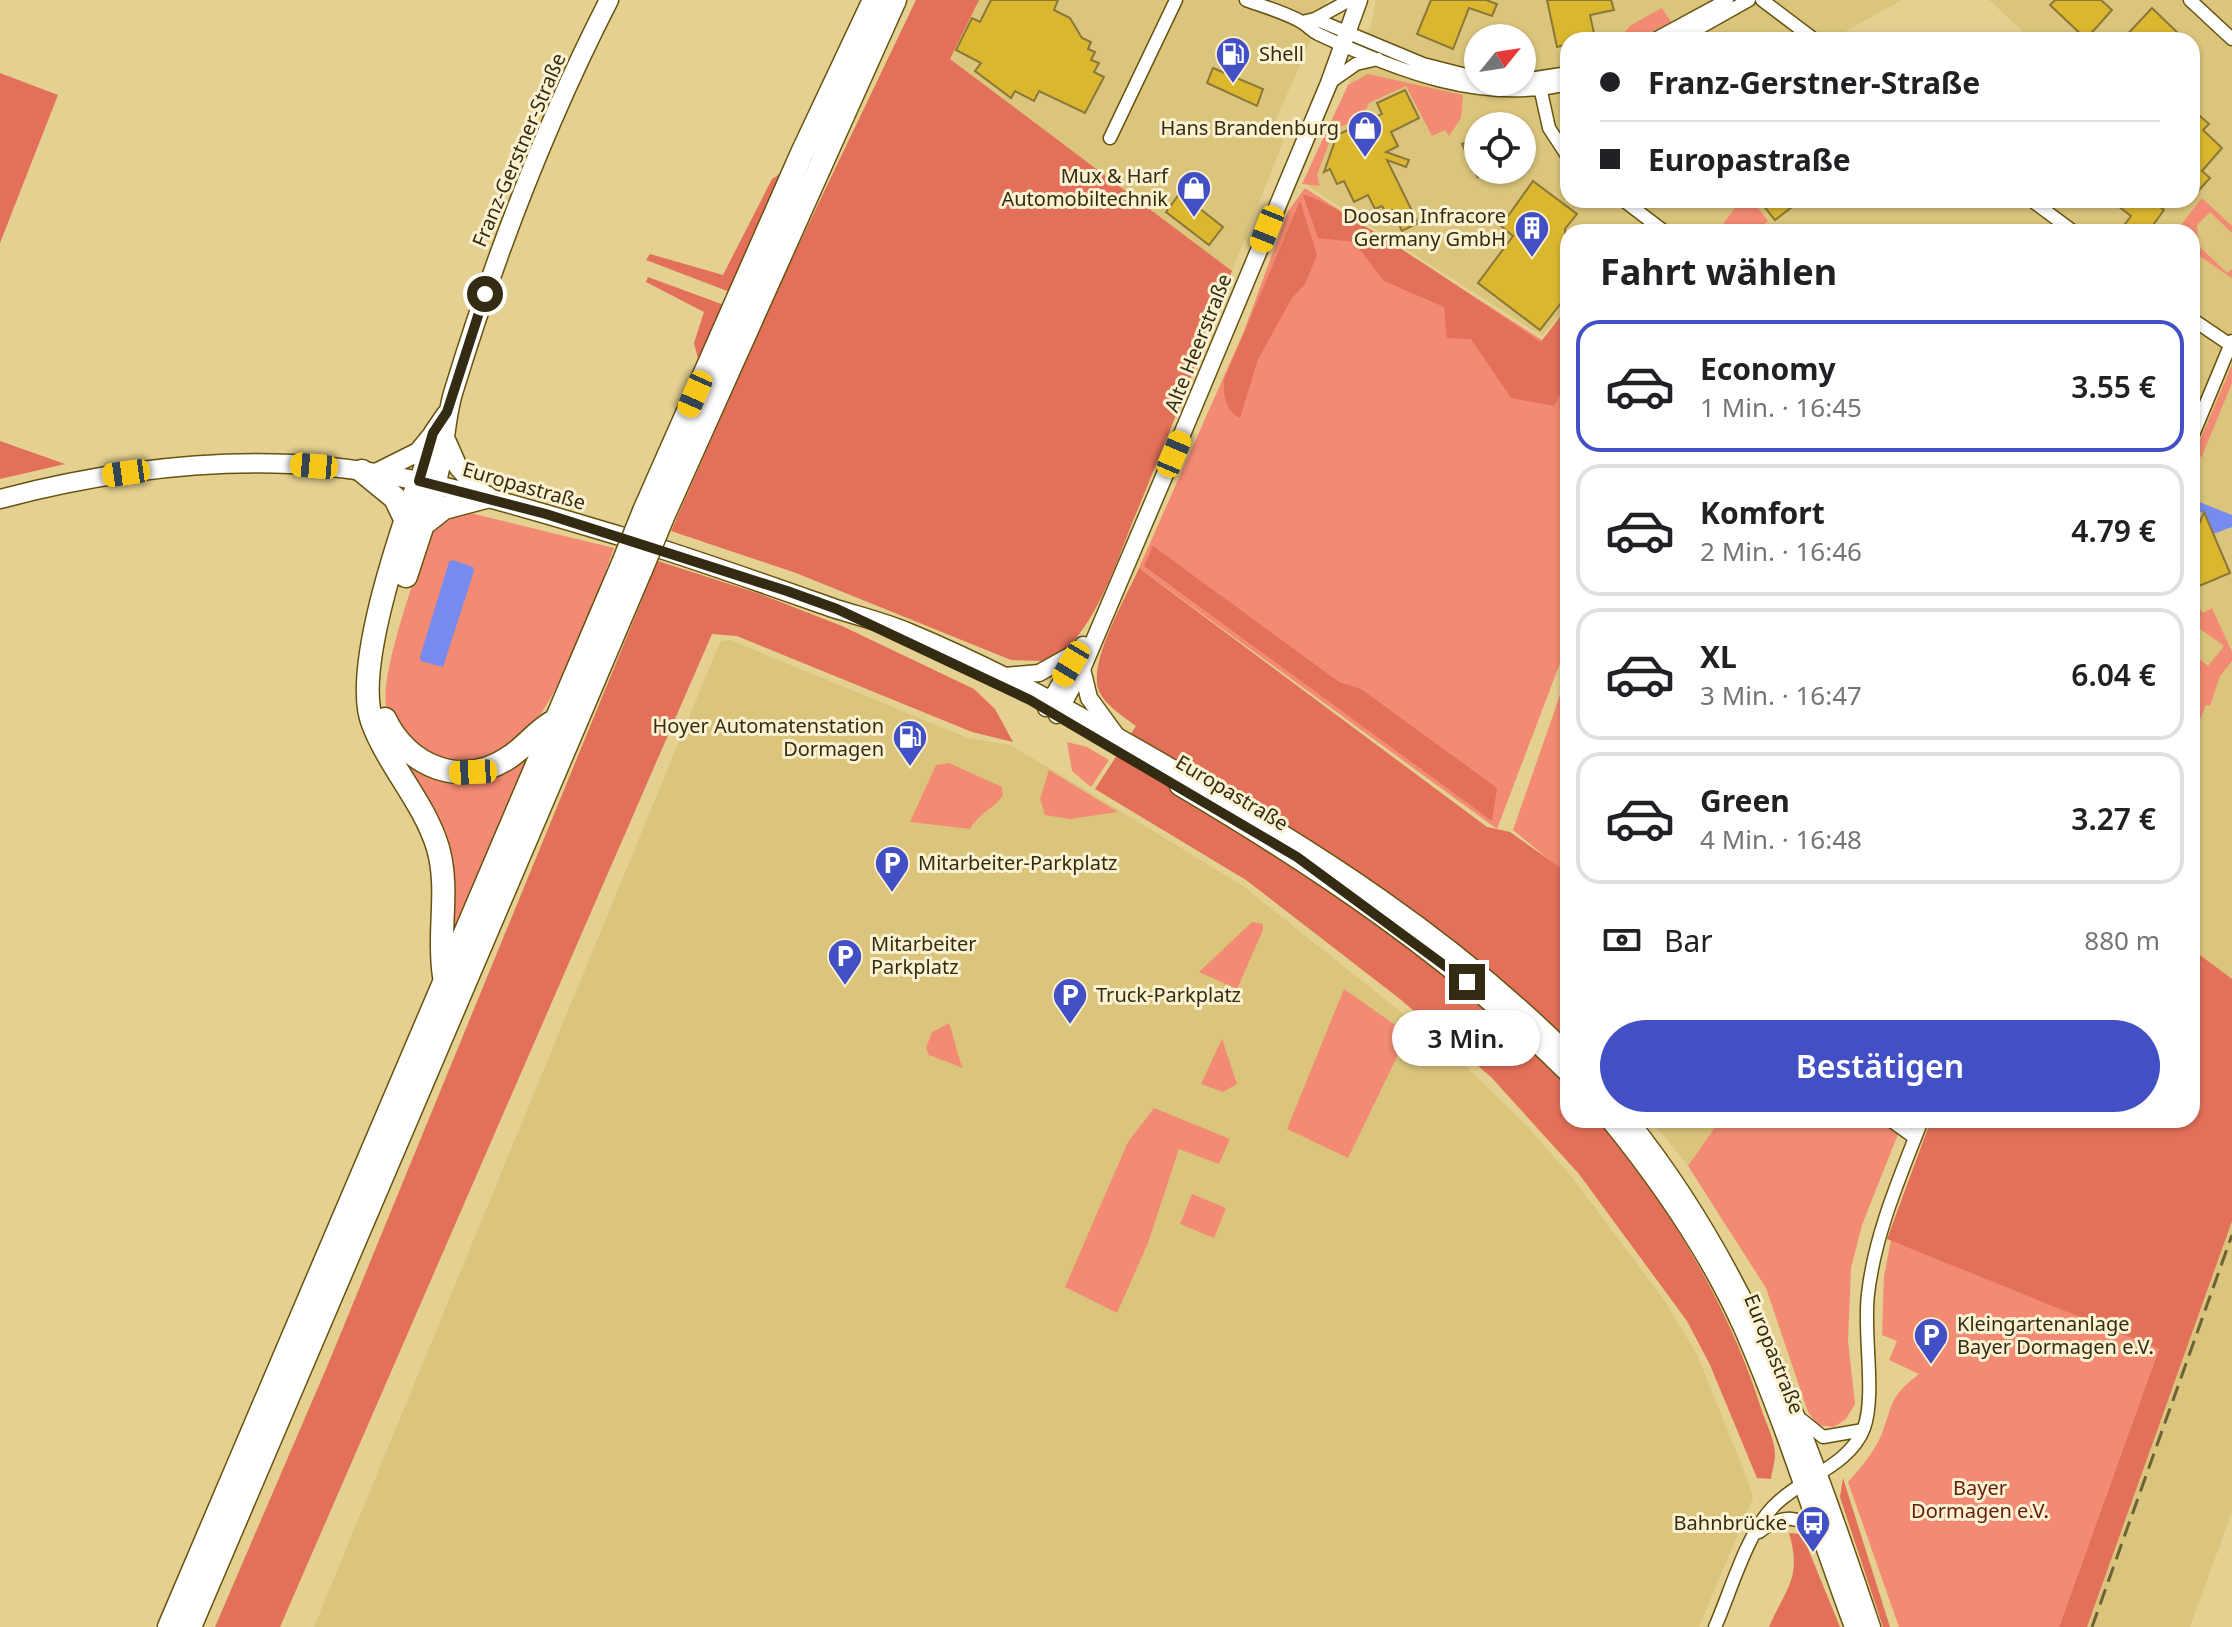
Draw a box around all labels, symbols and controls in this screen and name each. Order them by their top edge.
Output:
north arrow [1464,24,1536,96]
map controls [1464,24,1536,184]
fuel station icon: Shell [1214,35,1252,85]
place label: Shell [1259,40,1304,67]
street label: Franz-Gerstner-Straße [465,49,572,251]
text: Franz-Gerstner-Straße [1648,62,1980,103]
shop icon: Hans Brandenburg [1346,109,1384,159]
button: locate [1464,112,1536,184]
place label: Hans Brandenburg [1160,114,1339,141]
text: Europastraße [1648,139,1851,180]
place label: Mux & Harf Automobiltechnik [1001,162,1169,212]
shop icon: Mux & Harf Automobiltechnik [1175,169,1213,219]
car [1247,202,1287,256]
place label: Doosan Infracore Germany GmbH [1343,202,1506,252]
building icon: Doosan Infracore Germany GmbH [1513,209,1551,259]
text: Fahrt wählen [1600,247,1837,296]
street label: Alte Heerstraße [1157,270,1238,416]
route start [467,276,503,312]
text: Economy [1700,348,1836,389]
icon: car [1604,350,1676,422]
text: 3.55 € [2071,366,2156,407]
car [674,367,716,421]
text: 1 Min. · 16:45 [1700,389,1862,425]
car [1154,427,1194,481]
car [289,452,339,480]
street label: Europastraße [459,455,589,516]
car [101,458,151,488]
text: Komfort [1700,492,1825,533]
icon: car [1604,494,1676,566]
text: 4.79 € [2071,510,2156,551]
text: 2 Min. · 16:46 [1700,533,1862,569]
text: XL [1700,636,1737,677]
car [1048,637,1094,691]
icon: car [1604,638,1676,710]
text: 6.04 € [2071,654,2156,695]
text: 3 Min. · 16:47 [1700,677,1862,713]
place label: Hoyer Automatenstation Dormagen [652,712,884,762]
fuel station icon: Hoyer Automatenstation Dormagen [891,718,929,768]
street label: Europastraße [1171,748,1294,837]
car [448,759,498,785]
text: Green [1700,780,1790,821]
icon: car [1604,782,1676,854]
text: 3.27 € [2071,798,2156,839]
text: 4 Min. · 16:48 [1700,821,1862,857]
parking icon: Mitarbeiter-Parkplatz [873,844,911,894]
place label: Mitarbeiter-Parkplatz [918,849,1118,876]
icon: cash [1600,918,1644,962]
text: Bar [1664,920,1713,961]
text: 880 m [2084,922,2160,958]
place label: Mitarbeiter Parkplatz [871,930,977,980]
parking icon: Mitarbeiter Parkplatz [826,937,864,987]
route end [1449,964,1485,1000]
parking icon: Truck-Parkplatz [1051,976,1089,1026]
place label: Truck-Parkplatz [1096,981,1241,1008]
callout: 3 Min. [1393,1010,1541,1066]
text: 3 Min. [1428,1020,1504,1056]
button: Bestätigen [1600,1020,2160,1112]
street label: Europastraße [1738,1290,1811,1418]
place label: Kleingartenanlage Bayer Dormagen e.V. [1957,1310,2154,1360]
parking icon: Kleingartenanlage Bayer Dormagen e.V. [1912,1316,1950,1366]
park label: Bayer Dormagen e.V. [1911,1474,2049,1524]
bus stop icon: Bahnbrücke [1794,1504,1832,1554]
place label: Bahnbrücke [1674,1509,1787,1536]

